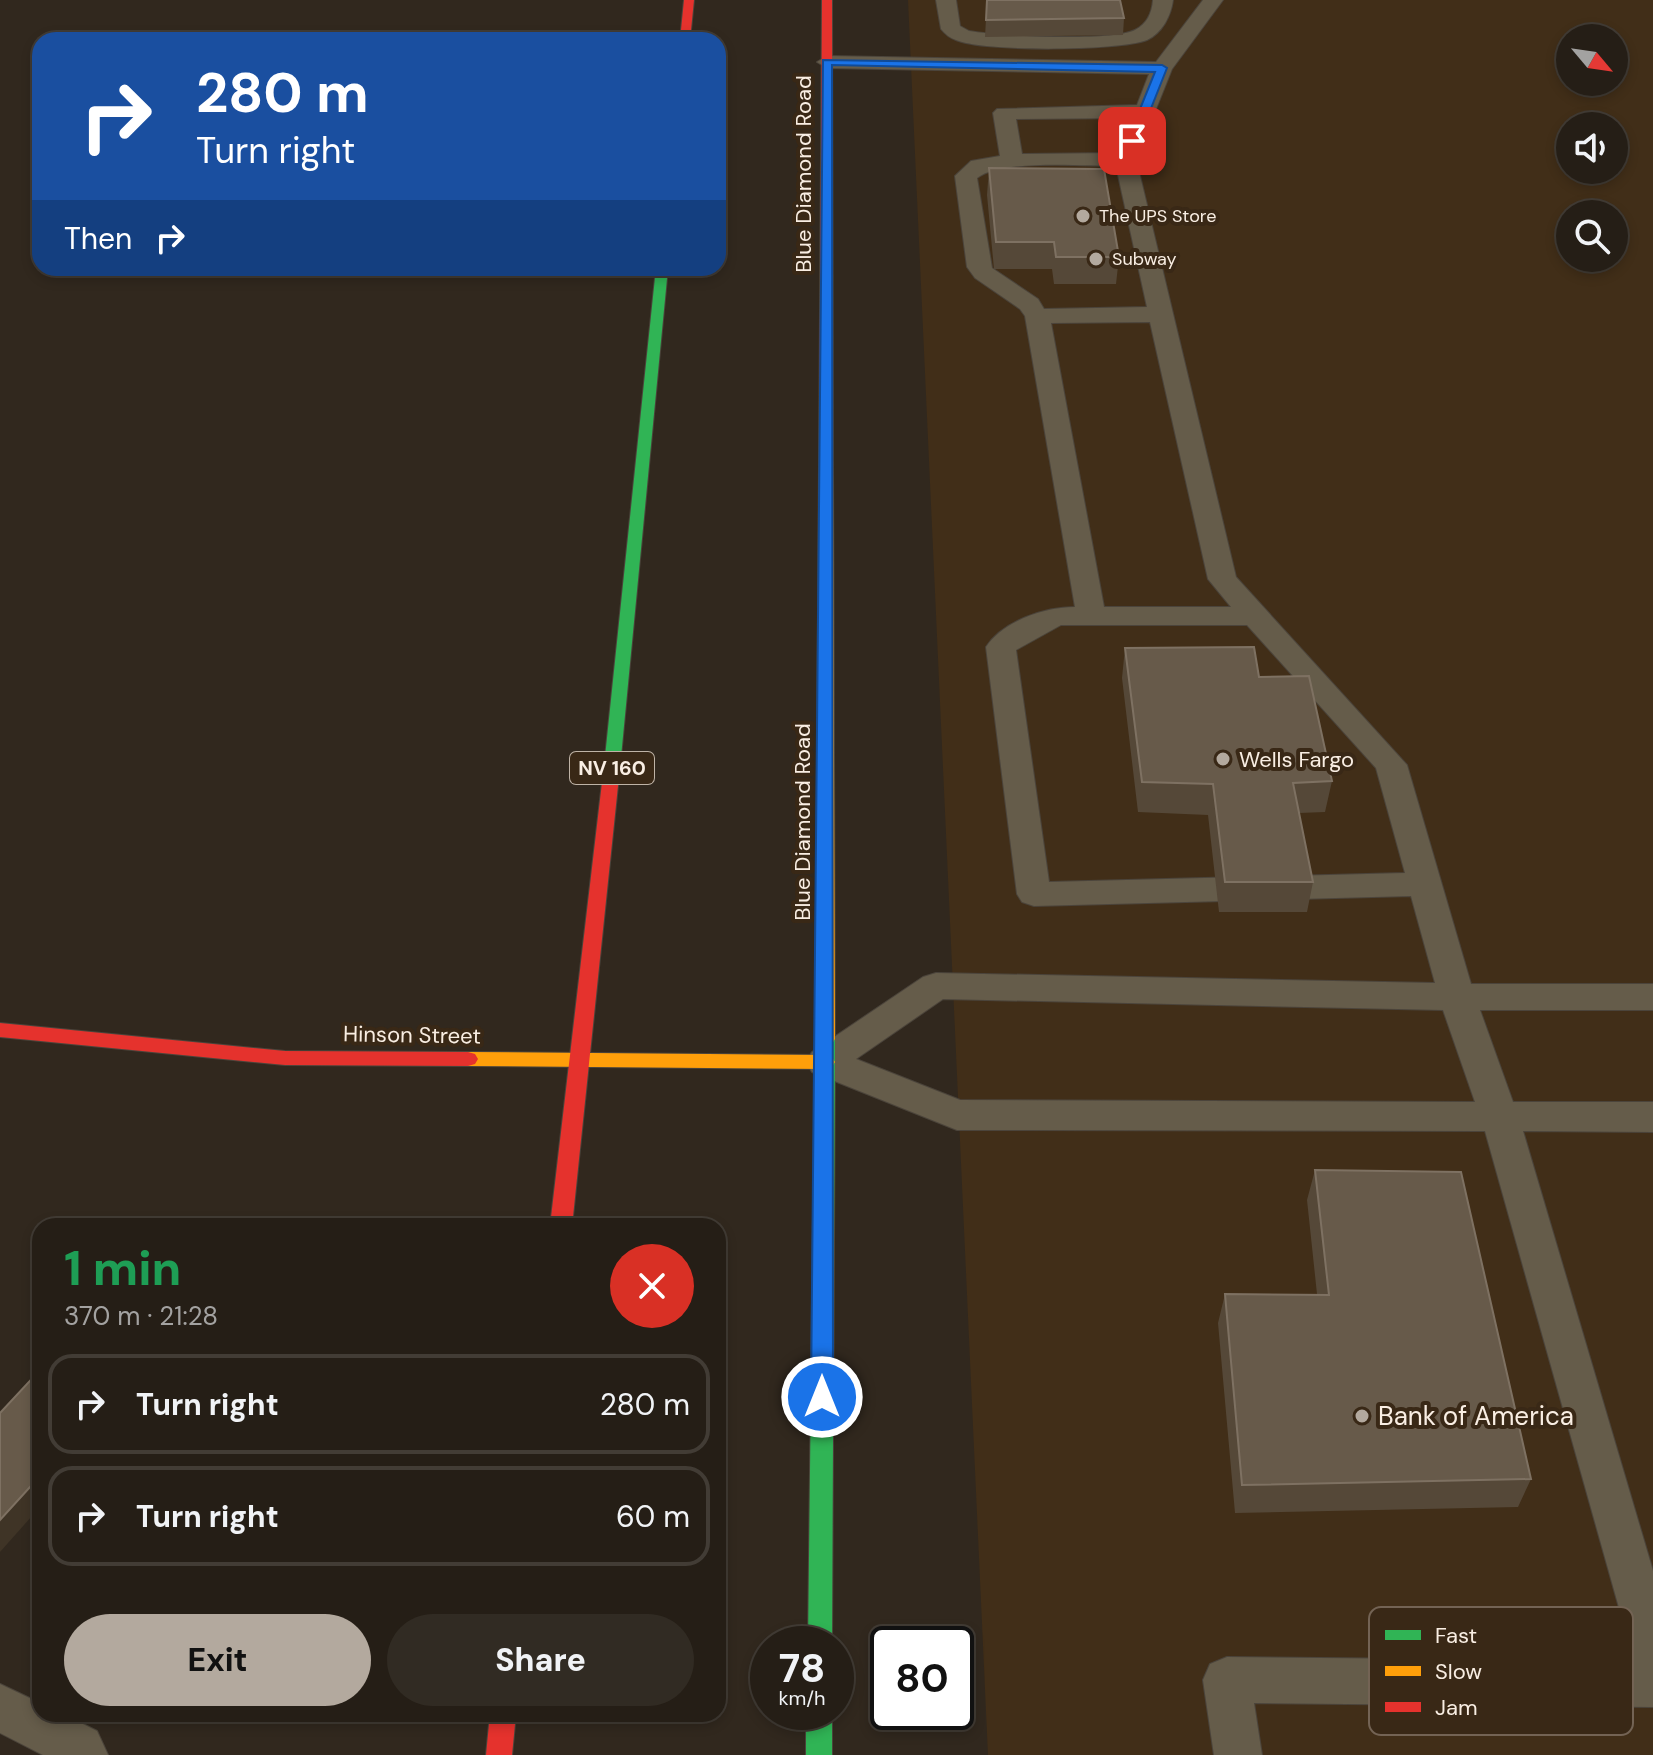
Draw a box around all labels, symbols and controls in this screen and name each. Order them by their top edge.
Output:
north arrow [1556,24,1628,96]
map controls [1556,24,1628,272]
text: 280 m [196,56,369,129]
icon: right [64,64,168,168]
street label: Blue Diamond Road [789,75,818,273]
pin [1098,107,1166,175]
button: sound [1556,112,1628,184]
icon: arrive [1110,119,1154,163]
text: Turn right [196,127,355,174]
button: search [1556,200,1628,272]
place label: The UPS Store [1099,204,1216,228]
marker: The UPS Store [1074,207,1092,225]
icon: right [148,216,192,260]
text: Then [64,219,132,258]
place label: Subway [1112,247,1177,271]
marker: Subway [1087,250,1105,268]
street label: Blue Diamond Road [788,723,817,921]
place label: Wells Fargo [1239,745,1354,774]
marker: Wells Fargo [1214,750,1232,768]
road number: NV 160 [570,752,654,784]
street label: Hinson Street [343,1019,481,1051]
text: 1 min [64,1237,181,1300]
button: close [610,1244,694,1328]
text: 370 m · 21:28 [64,1299,218,1333]
position arrow [780,1355,864,1439]
icon: right [68,1382,112,1426]
text: Turn right [136,1385,279,1424]
text: 280 m [600,1385,690,1424]
place label: Bank of America [1378,1399,1574,1433]
marker: Bank of America [1353,1407,1371,1425]
icon: right [68,1494,112,1538]
text: Turn right [136,1497,279,1536]
text: 60 m [616,1497,690,1536]
legend [1369,1607,1633,1735]
button: Exit [64,1614,371,1706]
button: Share [387,1614,694,1706]
text: Fast [1435,1621,1477,1650]
speed limit sign: 80 [870,1626,974,1730]
text: 78 [779,1642,825,1694]
text: Slow [1435,1657,1482,1686]
text: km/h [778,1685,826,1711]
text: Jam [1435,1693,1478,1722]

